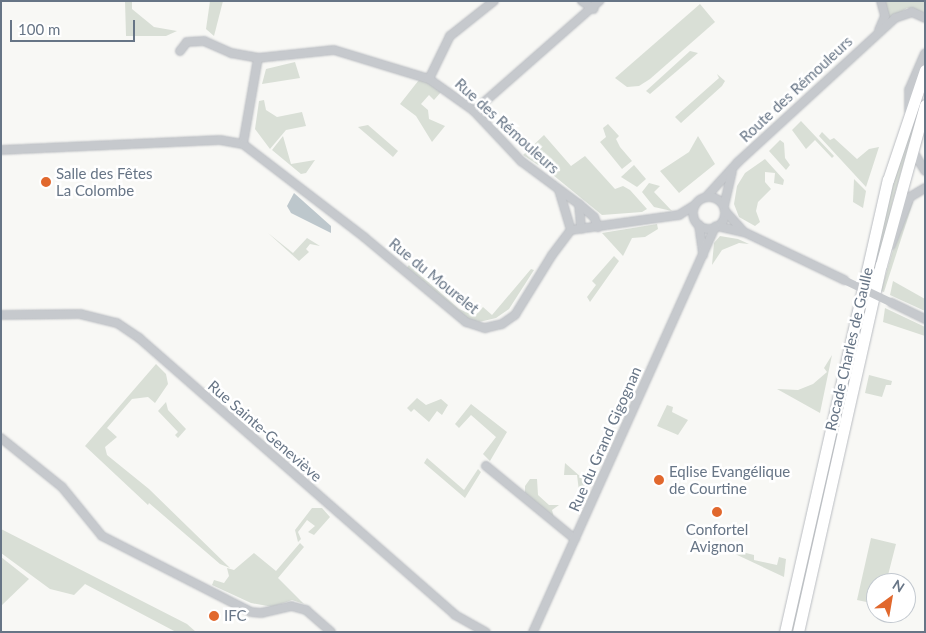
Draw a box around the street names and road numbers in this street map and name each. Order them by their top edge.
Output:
street label: Route des Rémouleurs [736,32,856,146]
street label: Rue des Rémouleurs [451,75,563,177]
street label: Rue du Mourelet [386,234,482,318]
street label: Rocade Charles de Gaulle [821,266,877,432]
street label: Rue du Grand Gigognan [565,364,645,514]
street label: Rue Sainte-Geneviève [204,377,326,485]

